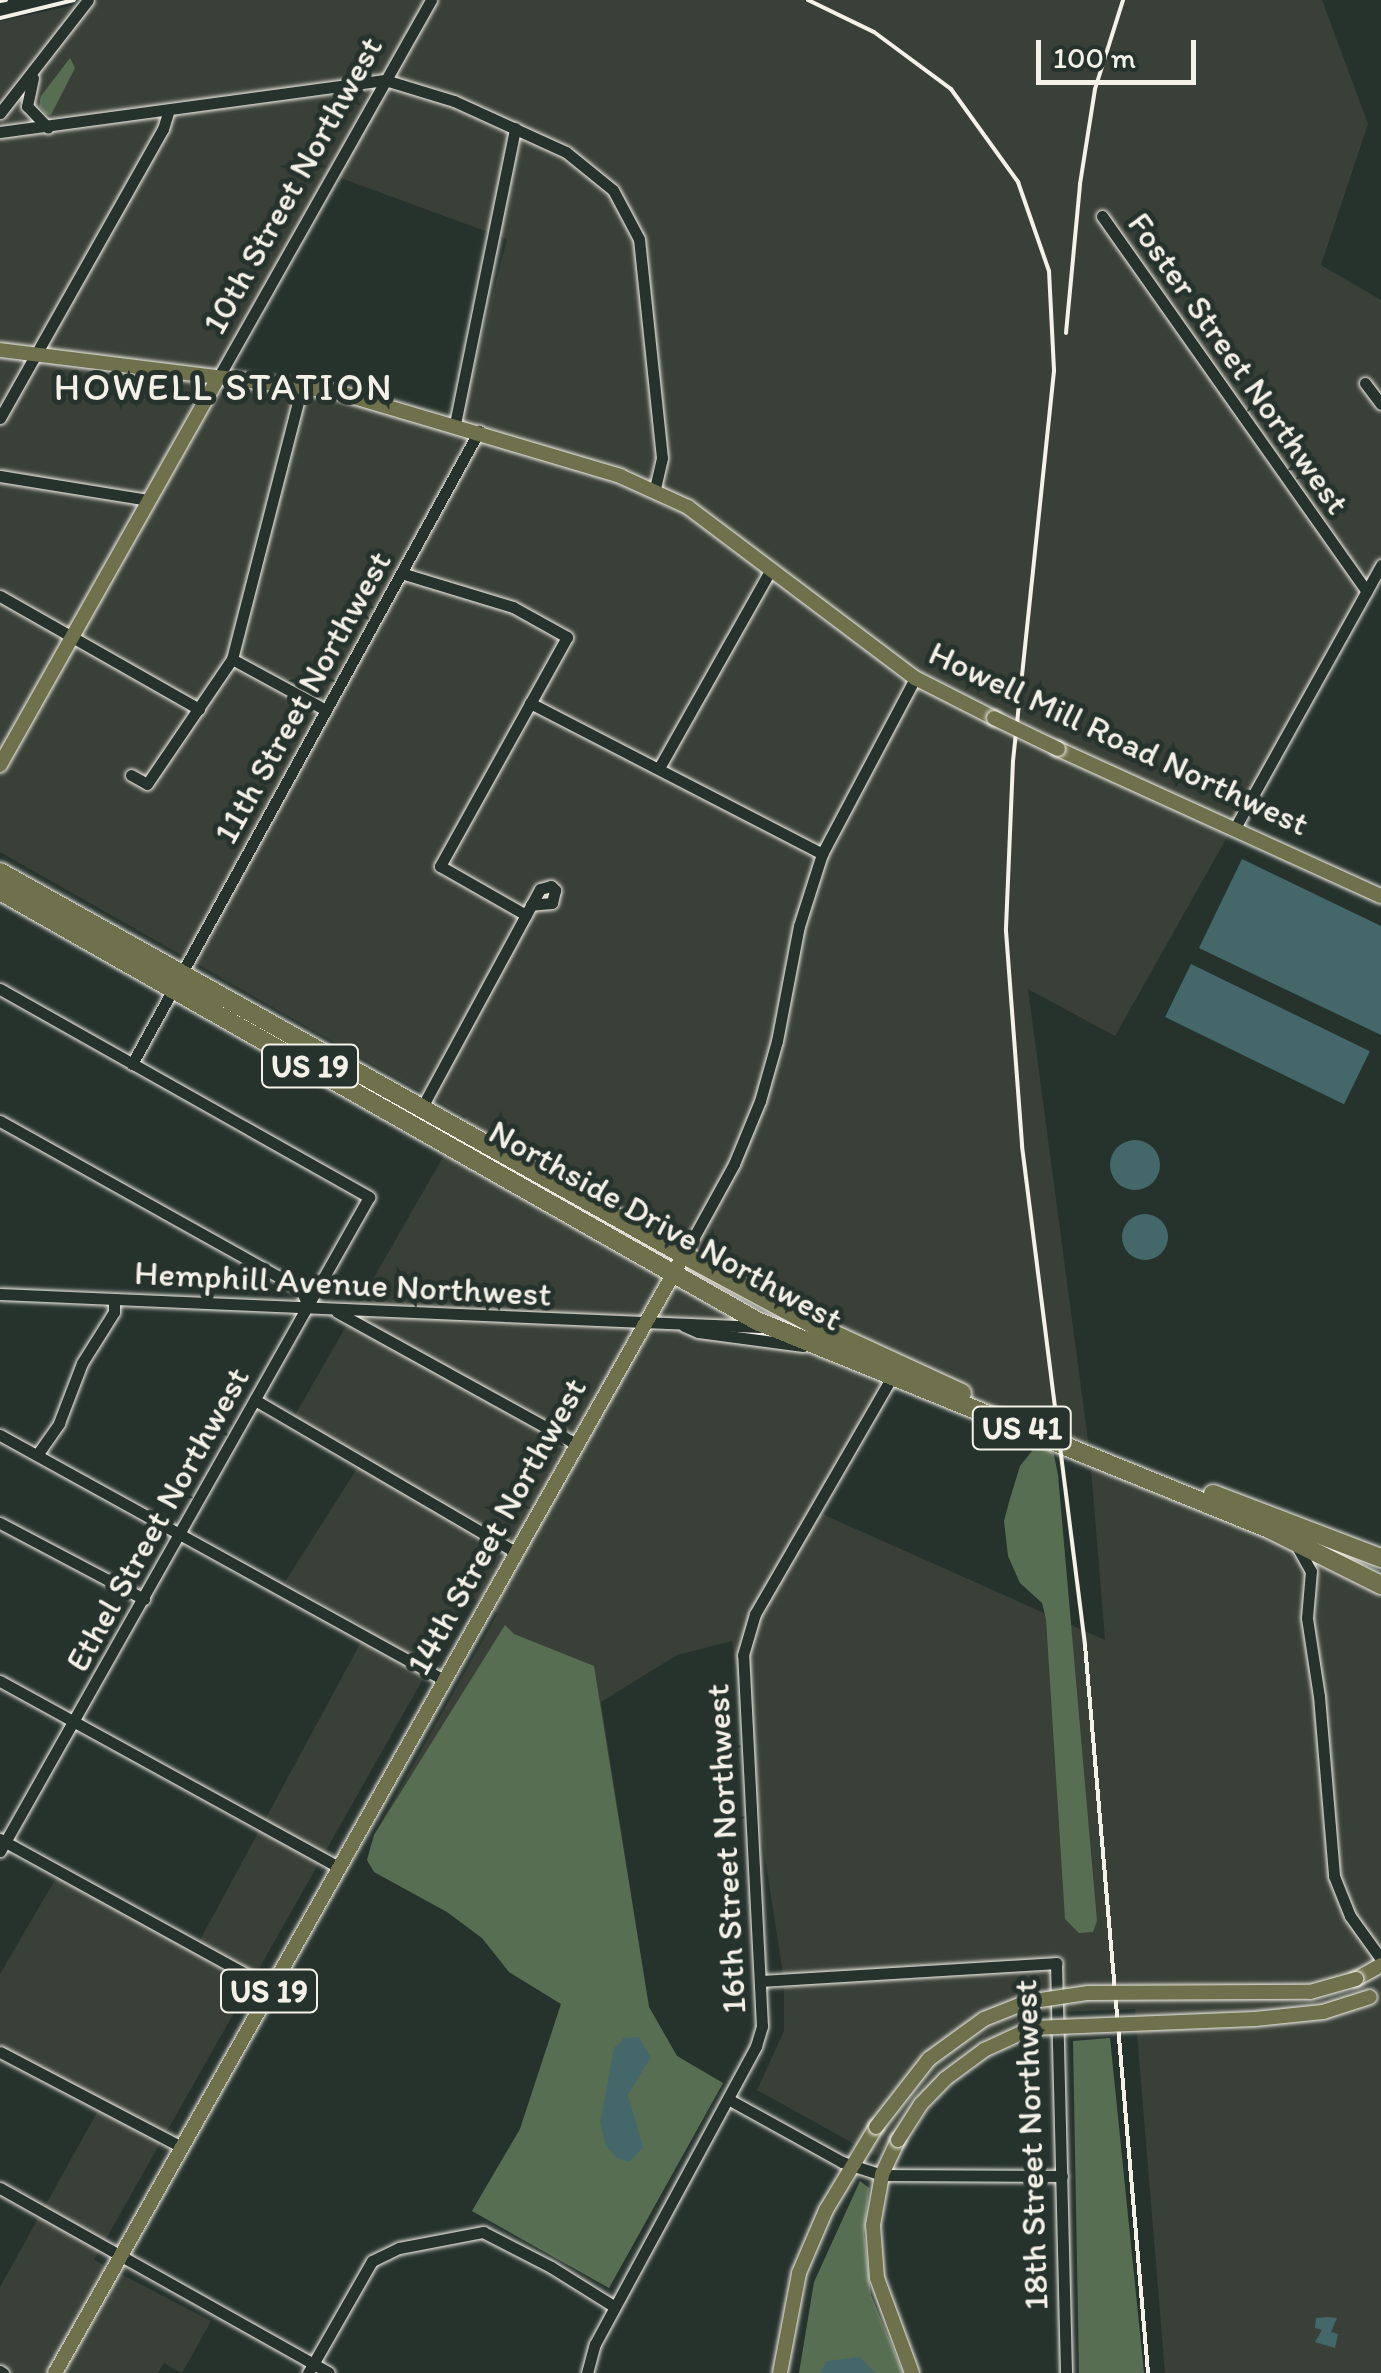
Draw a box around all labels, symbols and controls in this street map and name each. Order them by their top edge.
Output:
scale bar [1041,20,1201,82]
street label: 10th Street Northwest [193,29,391,341]
text: 100 m [1053,39,1136,76]
street label: Foster Street Northwest [1119,204,1359,522]
district label: HOWELL STATION [54,365,394,411]
street label: 11th Street Northwest [204,543,400,851]
street label: Howell Mill Road Northwest [922,631,1316,845]
road number: US 19 [260,1039,360,1093]
street label: Northside Drive Northwest [482,1110,850,1340]
street label: Hemphill Avenue Northwest [134,1251,552,1315]
street label: Ethel Street Northwest [56,1359,258,1679]
street label: 14th Street Northwest [397,1370,595,1682]
road number: US 41 [970,1401,1074,1455]
street label: 16th Street Northwest [695,1683,755,2015]
road number: US 19 [219,1964,319,2018]
street label: 18th Street Northwest [1003,1979,1057,2311]

